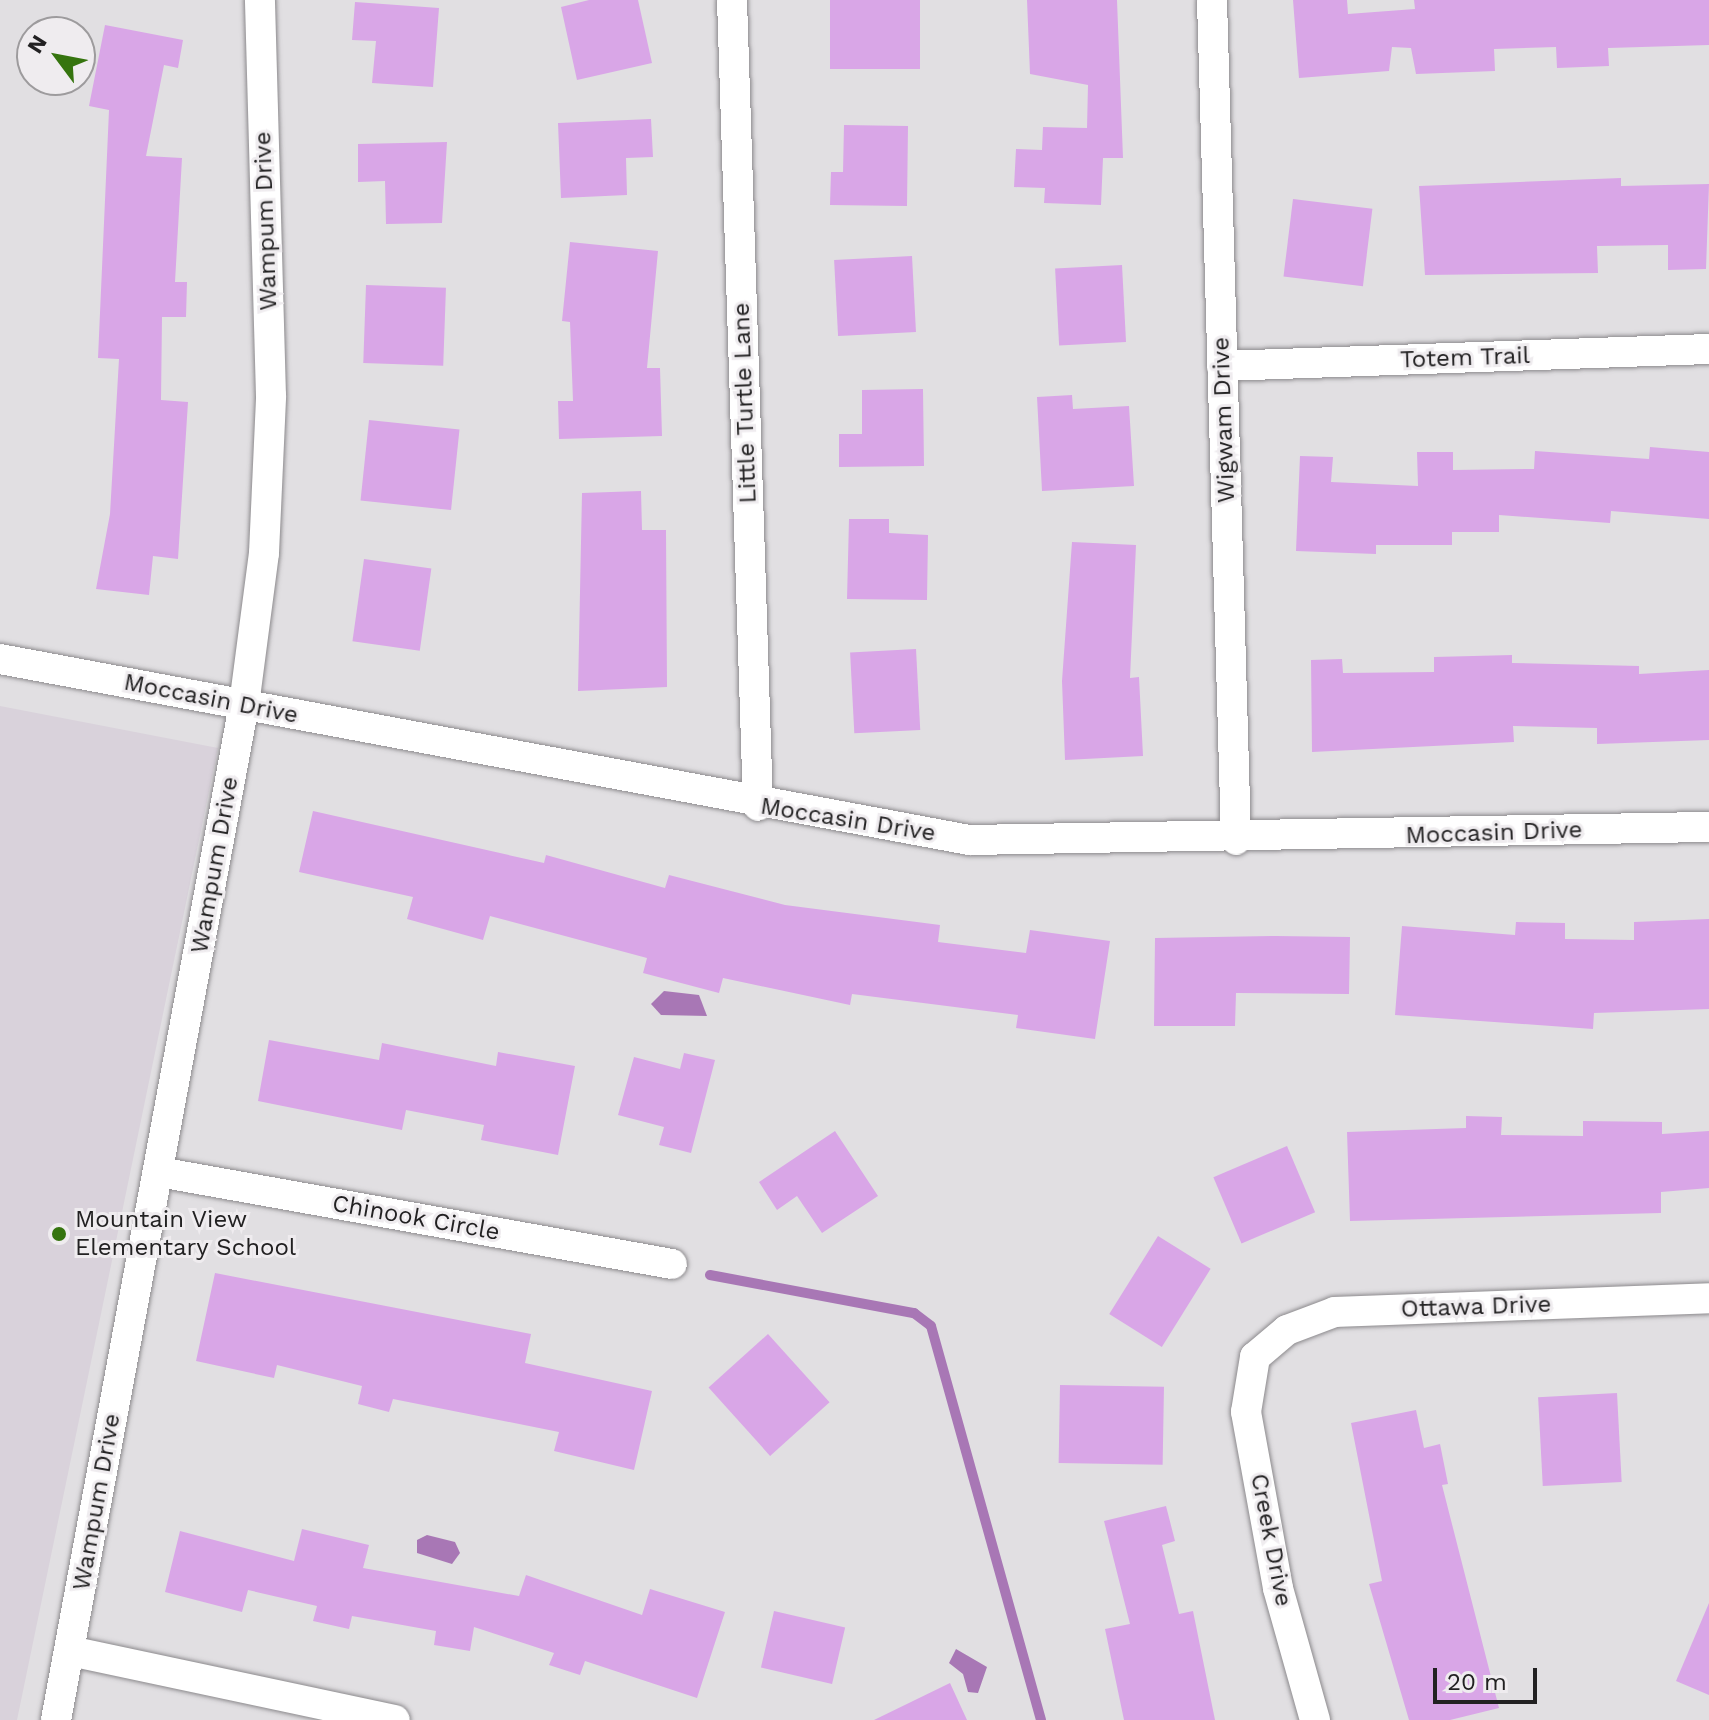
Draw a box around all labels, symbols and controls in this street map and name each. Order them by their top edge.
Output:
north arrow [16,16,96,96]
text: N [22,31,52,58]
street label: Wampum Drive [248,131,284,311]
street label: Little Turtle Lane [727,302,763,504]
street label: Wigwam Drive [1207,336,1241,504]
street label: Totem Trail [1399,341,1531,375]
street label: Moccasin Drive [121,668,301,730]
street label: Wampum Drive [185,774,245,956]
street label: Moccasin Drive [758,792,938,848]
street label: Moccasin Drive [1405,816,1583,850]
street label: Chinook Circle [330,1189,502,1247]
place label: Mountain View Elementary School [75,1206,297,1262]
marker: Mountain View Elementary School [50,1225,68,1243]
street label: Ottawa Drive [1400,1290,1552,1324]
street label: Wampum Drive [67,1411,127,1593]
street label: Creek Drive [1244,1471,1298,1609]
scale bar [1437,1652,1541,1702]
text: 20 m [1447,1668,1507,1696]

